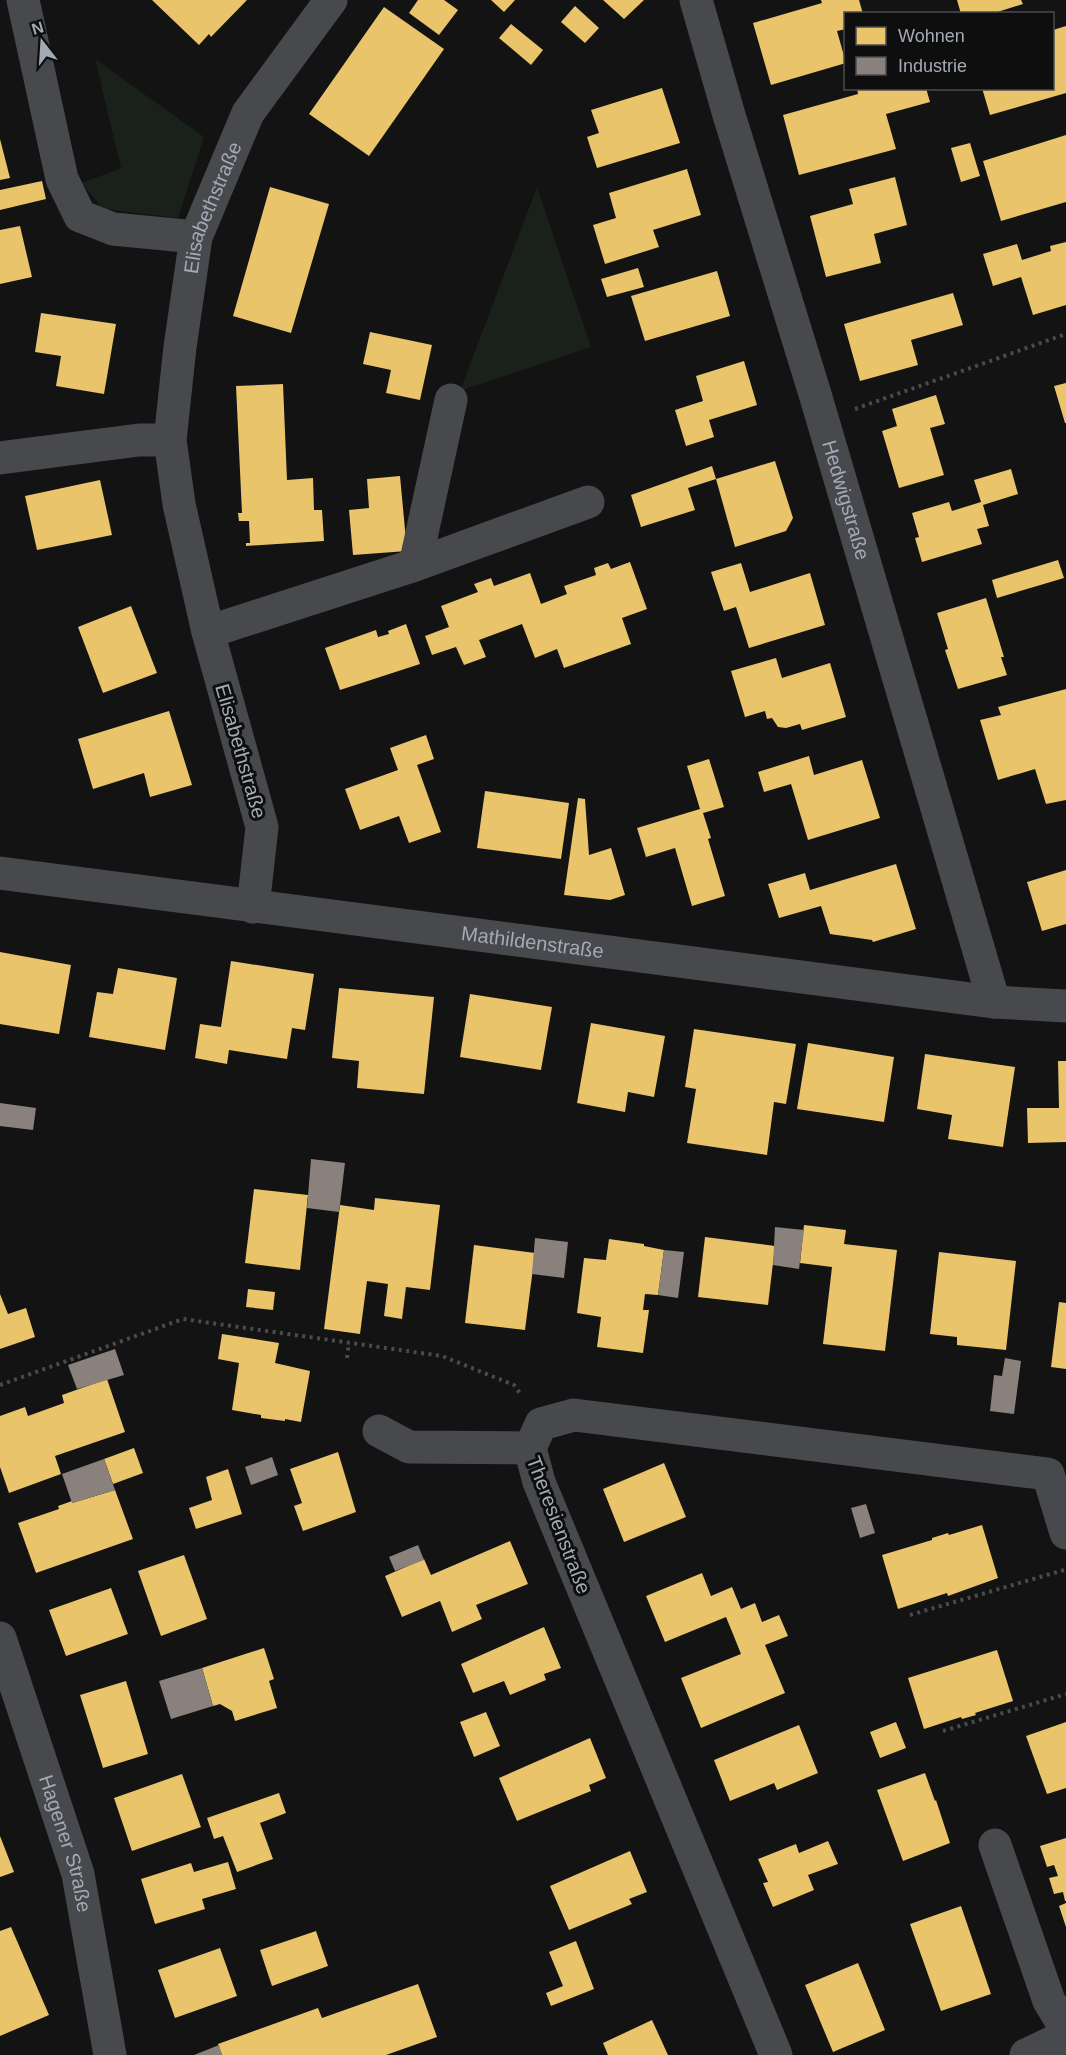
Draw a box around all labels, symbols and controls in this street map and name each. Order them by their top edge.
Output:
north arrow [12,12,72,72]
legend [844,12,1054,90]
text: N [30,18,46,38]
text: Wohnen [898,26,965,46]
text: Industrie [898,56,967,76]
street label: Elisabethstraße [180,139,246,275]
street label: Hedwigstraße [818,438,874,562]
street label: Elisabethstraße [211,681,271,821]
street label: Mathildenstraße [460,922,605,962]
street label: Theresienstraße [523,1453,595,1597]
street label: Hagener Straße [35,1772,96,1914]

